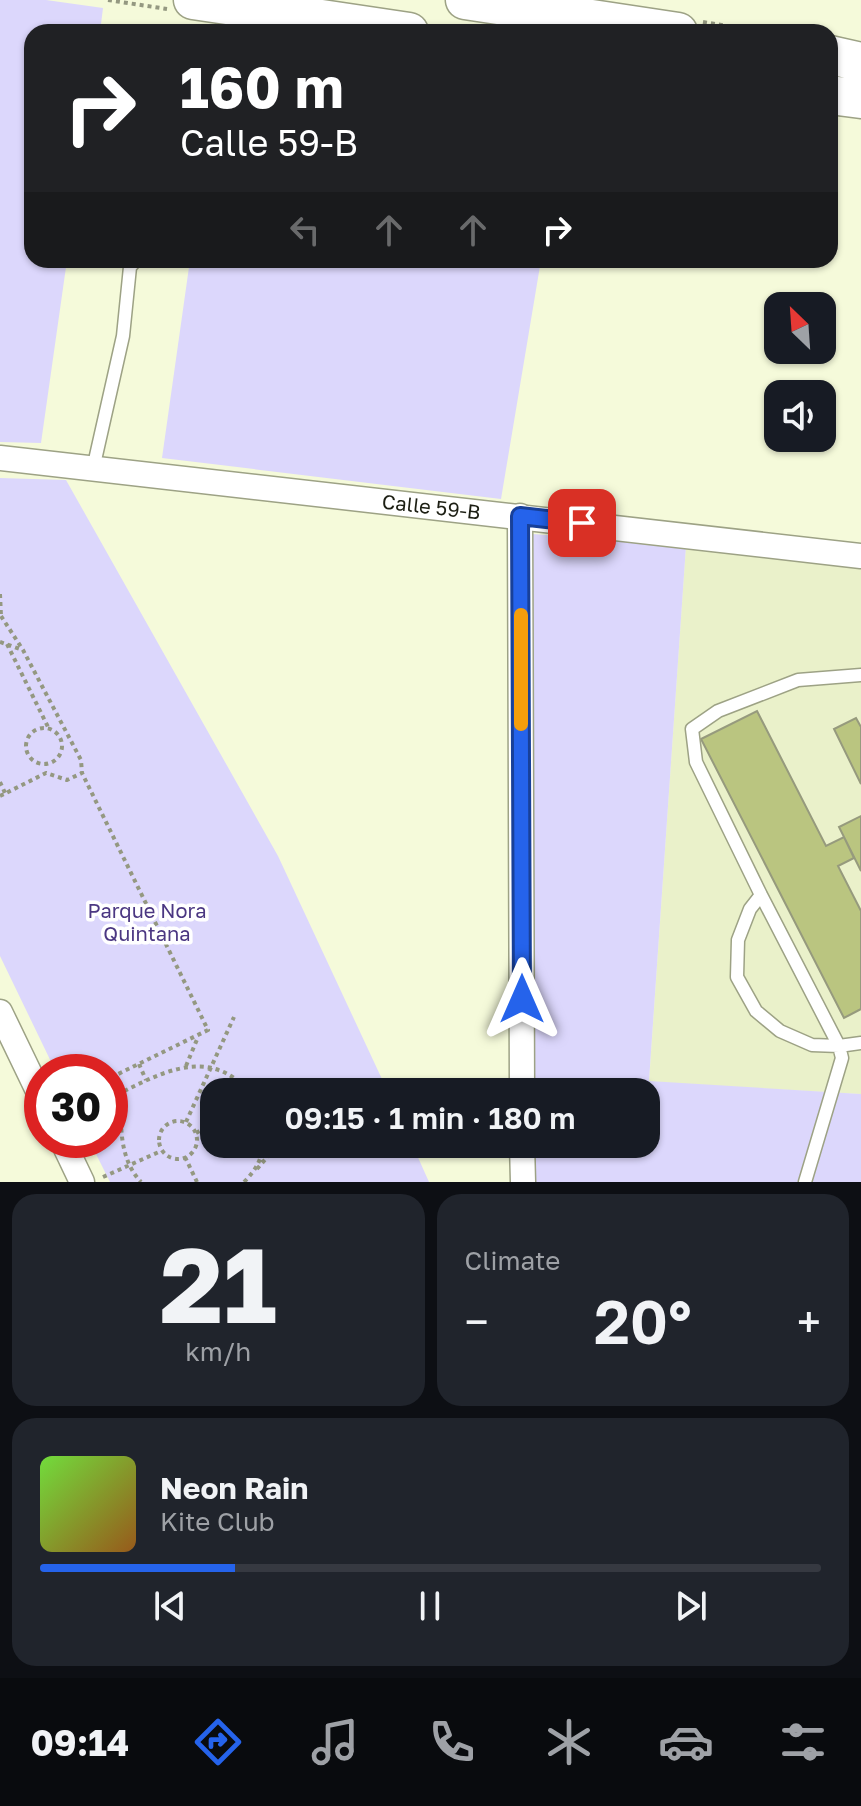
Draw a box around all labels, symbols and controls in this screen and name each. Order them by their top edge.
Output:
text: 160 m [180,53,344,120]
icon: right [48,56,152,160]
text: Calle 59-B [180,121,358,164]
icon: left [283,208,327,252]
icon: ahead [367,208,411,252]
icon: ahead [451,208,495,252]
icon: right [535,208,579,252]
north arrow [764,292,836,364]
map controls [764,292,836,452]
button: sound [764,380,836,452]
street label: Calle 59-B [381,489,482,524]
pin [548,489,616,557]
icon: arrive [560,501,604,545]
park label: Parque Nora Quintana [88,898,206,945]
position arrow [480,957,564,1041]
speed limit sign: 30 [24,1054,128,1158]
text: 09:15 · 1 min · 180 m [285,1100,575,1136]
text: 21 [160,1221,277,1346]
text: Climate [465,1245,560,1276]
text: 20° [594,1285,692,1357]
text: − [465,1295,489,1348]
text: + [797,1295,821,1348]
text: km/h [185,1336,251,1367]
text: Neon Rain [160,1470,308,1506]
text: Kite Club [160,1506,275,1537]
icon: previous [148,1584,192,1628]
icon: pause [408,1584,452,1628]
icon: next [669,1584,713,1628]
icon: directions [190,1714,246,1770]
icon: music [307,1714,363,1770]
icon: phone [424,1714,480,1770]
icon: climate [541,1714,597,1770]
icon: car [658,1714,714,1770]
icon: filters [775,1714,831,1770]
text: 09:14 [30,1721,129,1764]

